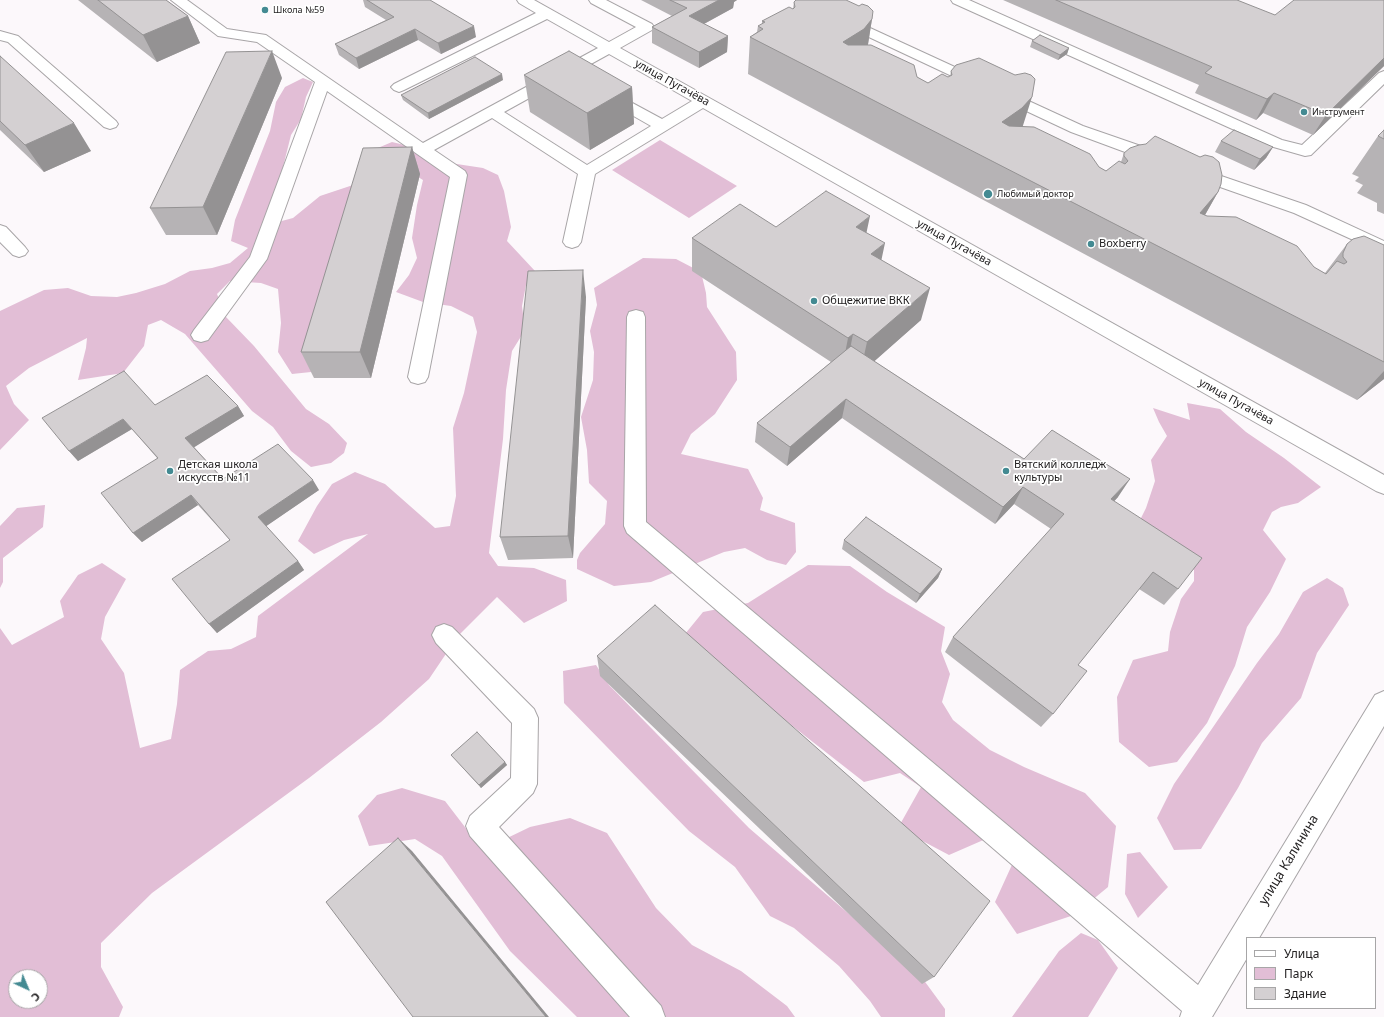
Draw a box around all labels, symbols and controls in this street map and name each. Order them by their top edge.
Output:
marker: Школа №59 [260,5,270,15]
place label: Школа №59 [273,5,324,15]
street label: улица Пугачёва [632,57,712,109]
marker: Инструмент [1299,107,1309,117]
place label: Инструмент [1312,107,1364,117]
marker: Любимый доктор [982,188,994,200]
place label: Любимый доктор [997,189,1074,199]
street label: улица Пугачёва [914,217,994,269]
place label: Boxberry [1099,237,1146,251]
marker: Boxberry [1086,239,1096,249]
place label: Общежитие ВКК [822,294,910,308]
marker: Общежитие ВКК [809,296,819,306]
street label: улица Пугачёва [1196,376,1276,428]
place label: Детская школа искусств №11 [178,458,258,484]
place label: Вятский колледж культуры [1014,458,1106,484]
marker: Детская школа искусств №11 [165,466,175,476]
marker: Вятский колледж культуры [1001,466,1011,476]
street label: улица Калинина [1256,812,1322,908]
legend [1246,937,1376,1009]
text: Улица [1284,945,1319,962]
text: Парк [1284,965,1313,982]
north arrow [8,969,48,1009]
text: Здание [1284,985,1326,1002]
text: С [28,989,44,1005]

